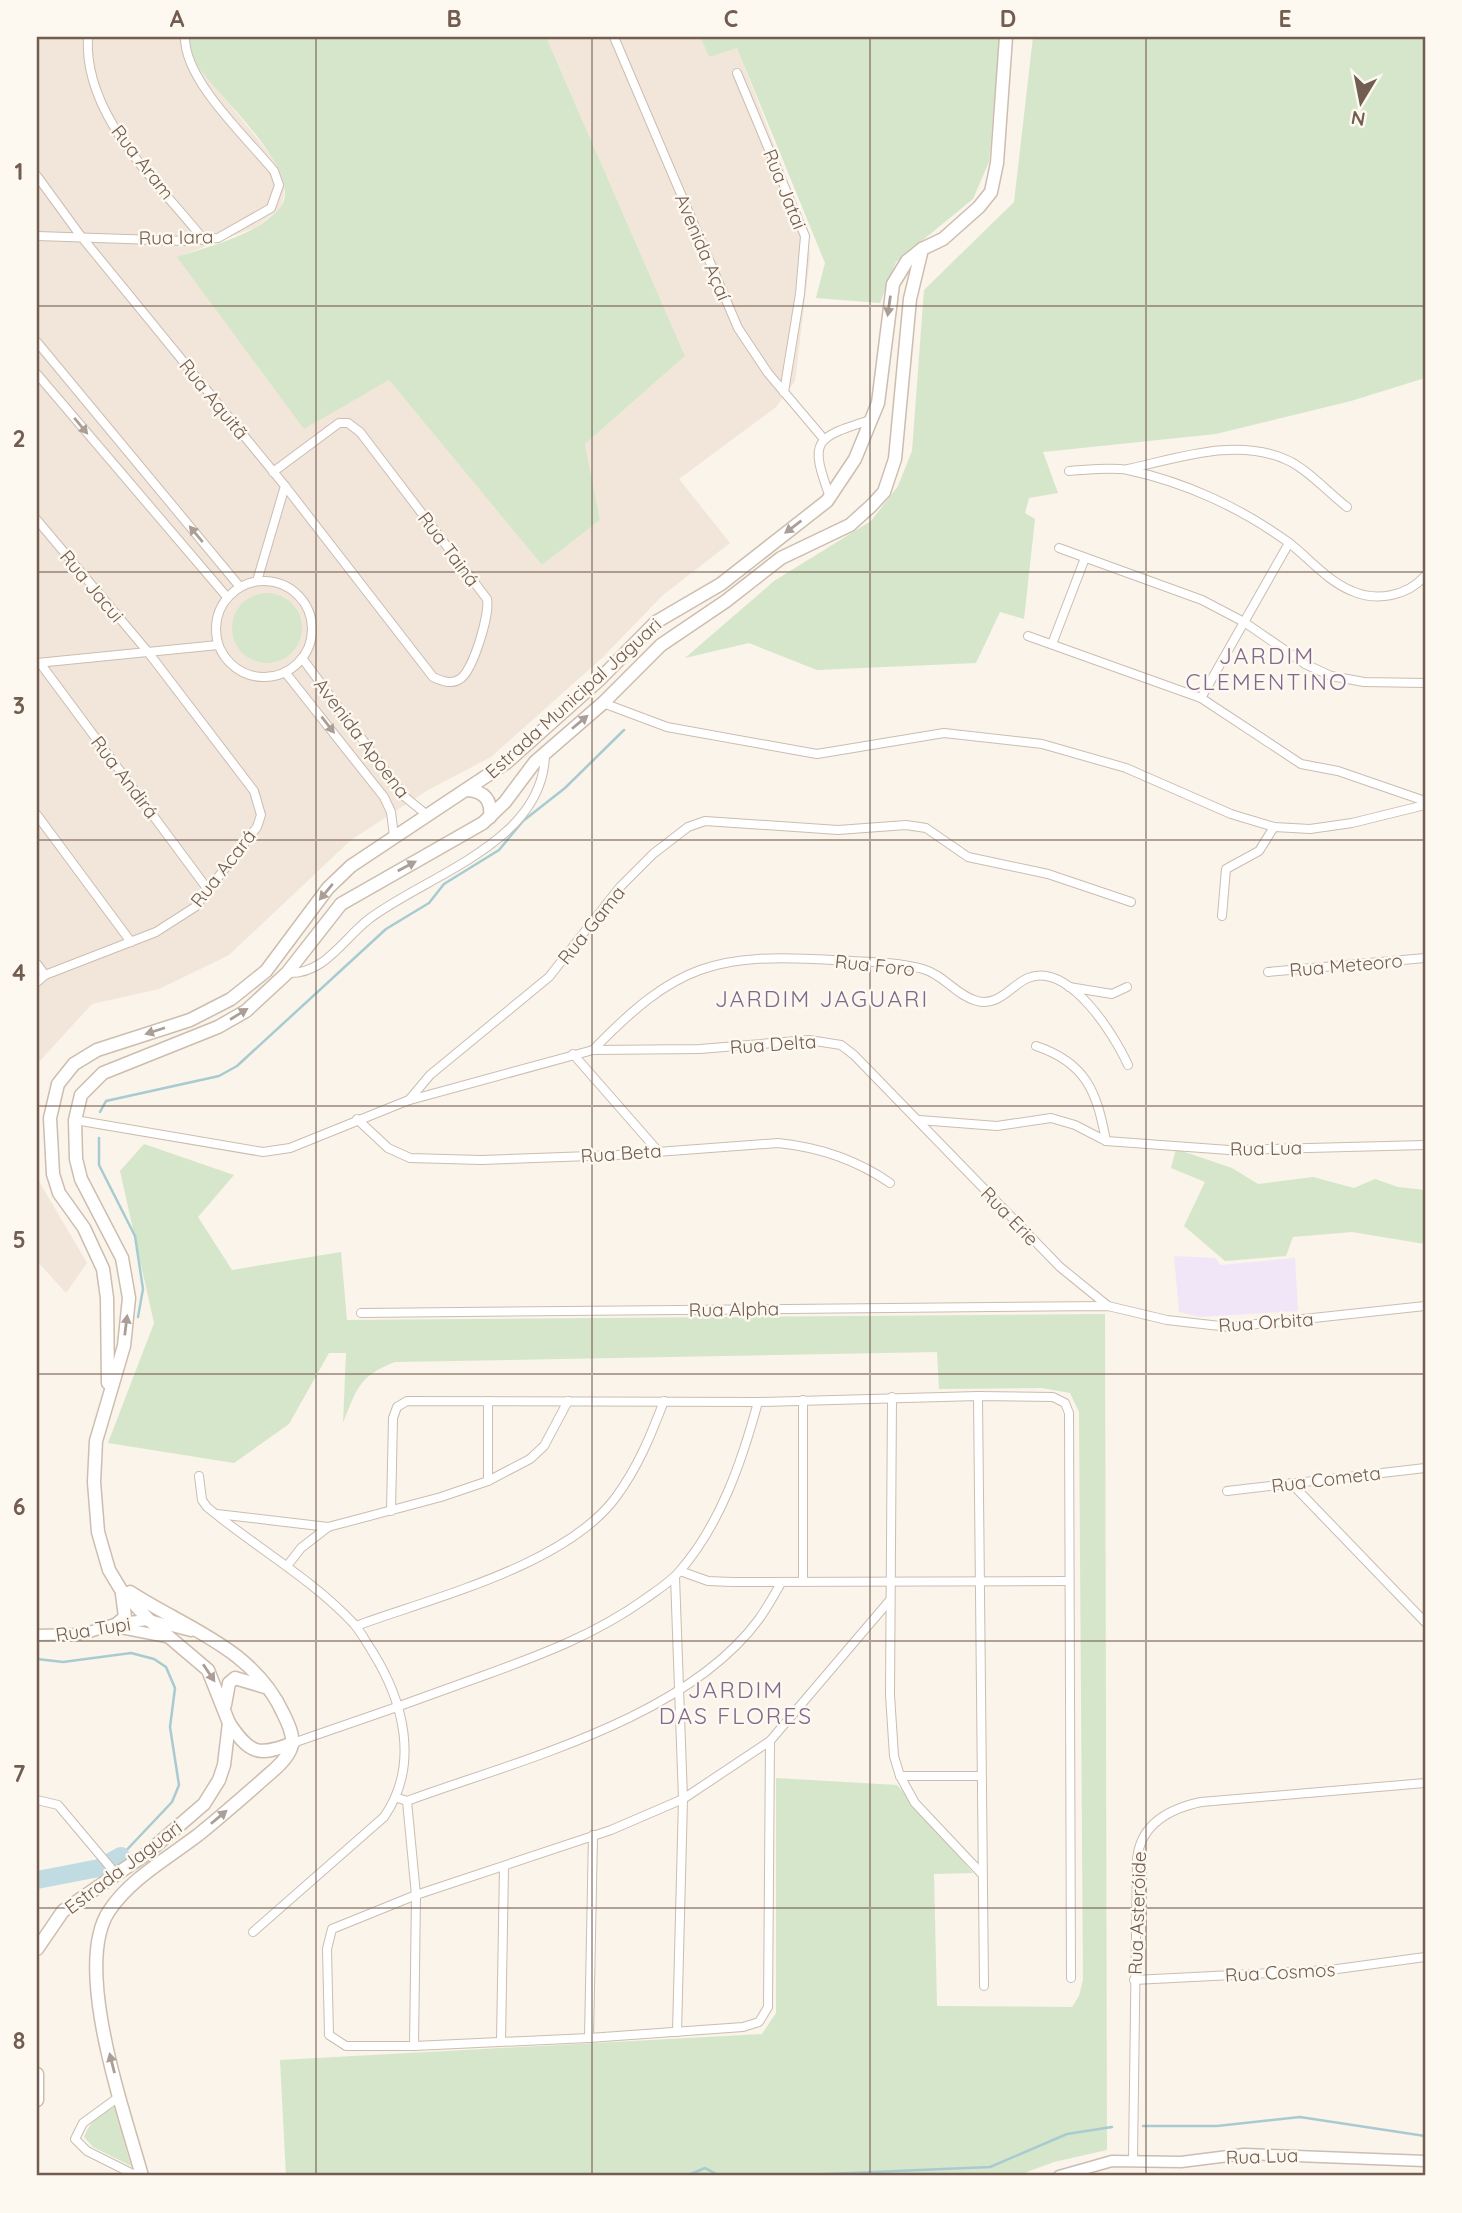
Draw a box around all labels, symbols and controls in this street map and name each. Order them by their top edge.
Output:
text: A [170,4,185,33]
text: B [446,4,462,33]
text: C [724,4,738,33]
text: D [1000,4,1016,33]
text: E [1278,4,1292,33]
north arrow [1326,66,1396,136]
text: N [1349,106,1367,132]
street label: Rua Aram [106,120,180,204]
street label: Rua Jatai [758,145,812,233]
text: 1 [15,157,23,186]
street label: Avenida Açaí [670,190,737,305]
street label: Rua Iara [138,224,214,250]
one-way arrow [883,295,894,317]
street label: Rua Aquitã [174,354,254,444]
one-way arrow [73,417,88,434]
text: 2 [12,424,26,453]
street label: Rua Tainá [413,507,485,591]
one-way arrow [784,520,802,534]
one-way arrow [188,525,204,543]
street label: Rua Jacui [55,545,129,627]
street label: Estrada Municipal Jaguari [480,613,666,783]
district label: JARDIM CLEMENTINO [1185,641,1349,696]
street label: Avenida Apoena [309,673,415,803]
text: 3 [13,691,25,720]
one-way arrow [571,714,589,730]
one-way arrow [320,716,335,734]
street label: Rua Andirá [86,731,164,823]
street label: Rua Acará [185,824,261,912]
one-way arrow [397,860,417,872]
street label: Rua Gama [552,881,630,969]
one-way arrow [319,883,334,900]
street label: Rua Meteoro [1288,948,1404,982]
street label: Rua Foro [834,949,916,981]
text: 4 [12,958,26,987]
district label: JARDIM JAGUARI [715,984,929,1013]
one-way arrow [230,1008,249,1021]
one-way arrow [144,1026,165,1037]
street label: Rua Delta [729,1029,817,1059]
street label: Rua Lua [1230,1135,1302,1161]
street label: Rua Beta [580,1138,662,1168]
street label: Rua Erie [976,1181,1044,1251]
text: 5 [12,1225,26,1254]
street label: Rua Alpha [689,1296,779,1322]
street label: Rua Orbita [1218,1307,1314,1337]
one-way arrow [121,1314,132,1336]
street label: Rua Cometa [1270,1460,1382,1498]
text: 6 [13,1492,25,1521]
street label: Rua Tupi [54,1611,132,1647]
one-way arrow [202,1664,216,1682]
district label: JARDIM DAS FLORES [659,1675,813,1730]
text: 7 [13,1759,26,1788]
one-way arrow [210,1810,227,1825]
street label: Estrada Jaguari [60,1815,186,1919]
street label: Rua Asteróide [1123,1851,1151,1975]
street label: Rua Cosmos [1224,1957,1336,1987]
text: 8 [13,2026,25,2055]
one-way arrow [106,2052,117,2074]
street label: Rua Lua [1225,2143,1299,2169]

